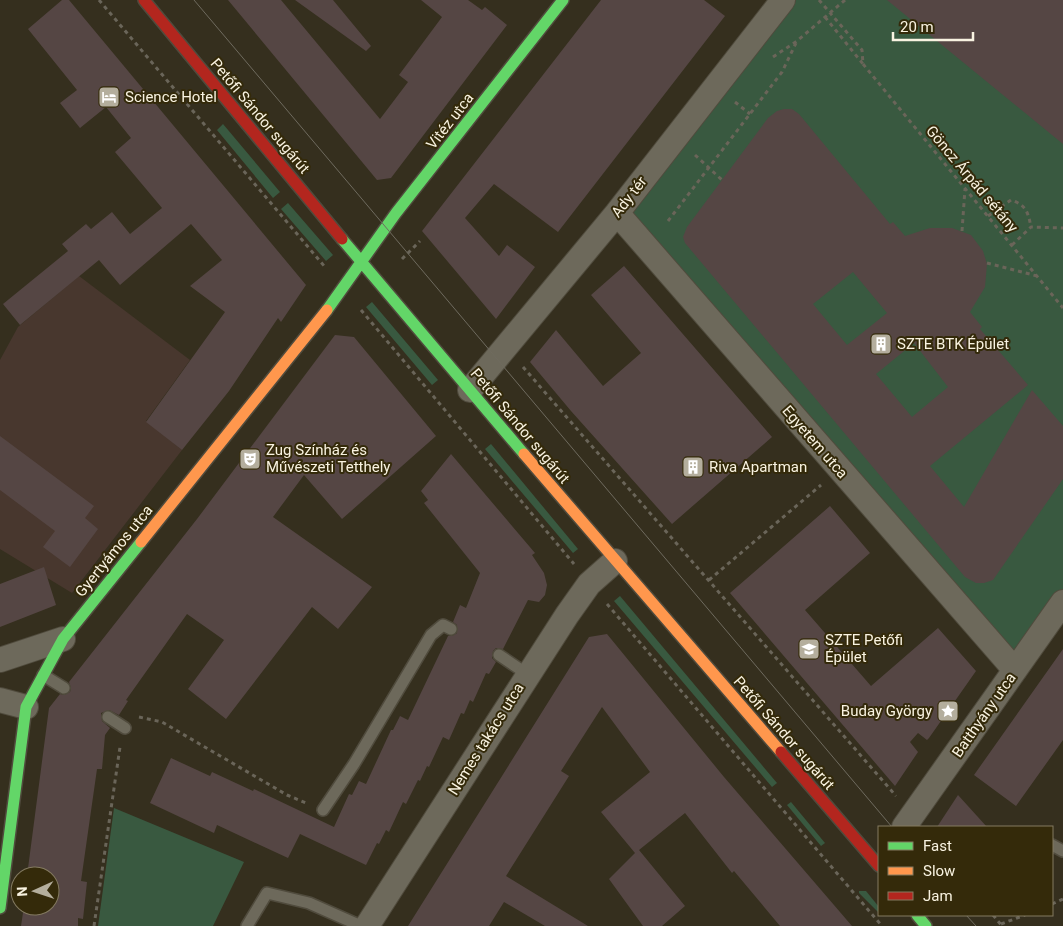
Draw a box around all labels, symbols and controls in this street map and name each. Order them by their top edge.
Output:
scale bar [893,10,973,42]
text: 20 m [900,18,934,36]
street label: Petőfi Sándor sugárút [207,55,313,177]
hotel icon: Science Hotel [97,85,121,109]
place label: Science Hotel [125,88,217,106]
street label: Vitéz utca [422,89,478,153]
street label: Göncz Árpád sétány [922,122,1022,236]
street label: Ady tér [607,173,651,221]
building icon: SZTE BTK Épület [869,332,893,356]
place label: SZTE BTK Épület [897,335,1009,353]
street label: Petőfi Sándor sugárút [467,365,573,487]
street label: Egyetem utca [778,402,852,482]
place label: Zug Színház és Művészeti Tetthely [266,441,390,476]
theatre icon: Zug Színház és Művészeti Tetthely [238,447,262,471]
building icon: Riva Apartman [681,455,705,479]
place label: Riva Apartman [709,458,807,476]
street label: Gyertyámos utca [71,501,157,601]
place label: SZTE Petőfi Épület [825,631,903,666]
school or university icon: SZTE Petőfi Épület [797,637,821,661]
street label: Batthyány utca [948,669,1020,761]
street label: Petőfi Sándor sugárút [730,672,838,794]
street label: Nemes takács utca [444,680,528,798]
place icon: Buday György [936,699,960,723]
place label: Buday György [841,702,932,720]
legend [878,826,1053,916]
text: Fast [923,837,952,855]
text: Slow [923,862,955,880]
north arrow [10,866,60,916]
text: N [14,886,30,897]
text: Jam [923,887,953,905]

